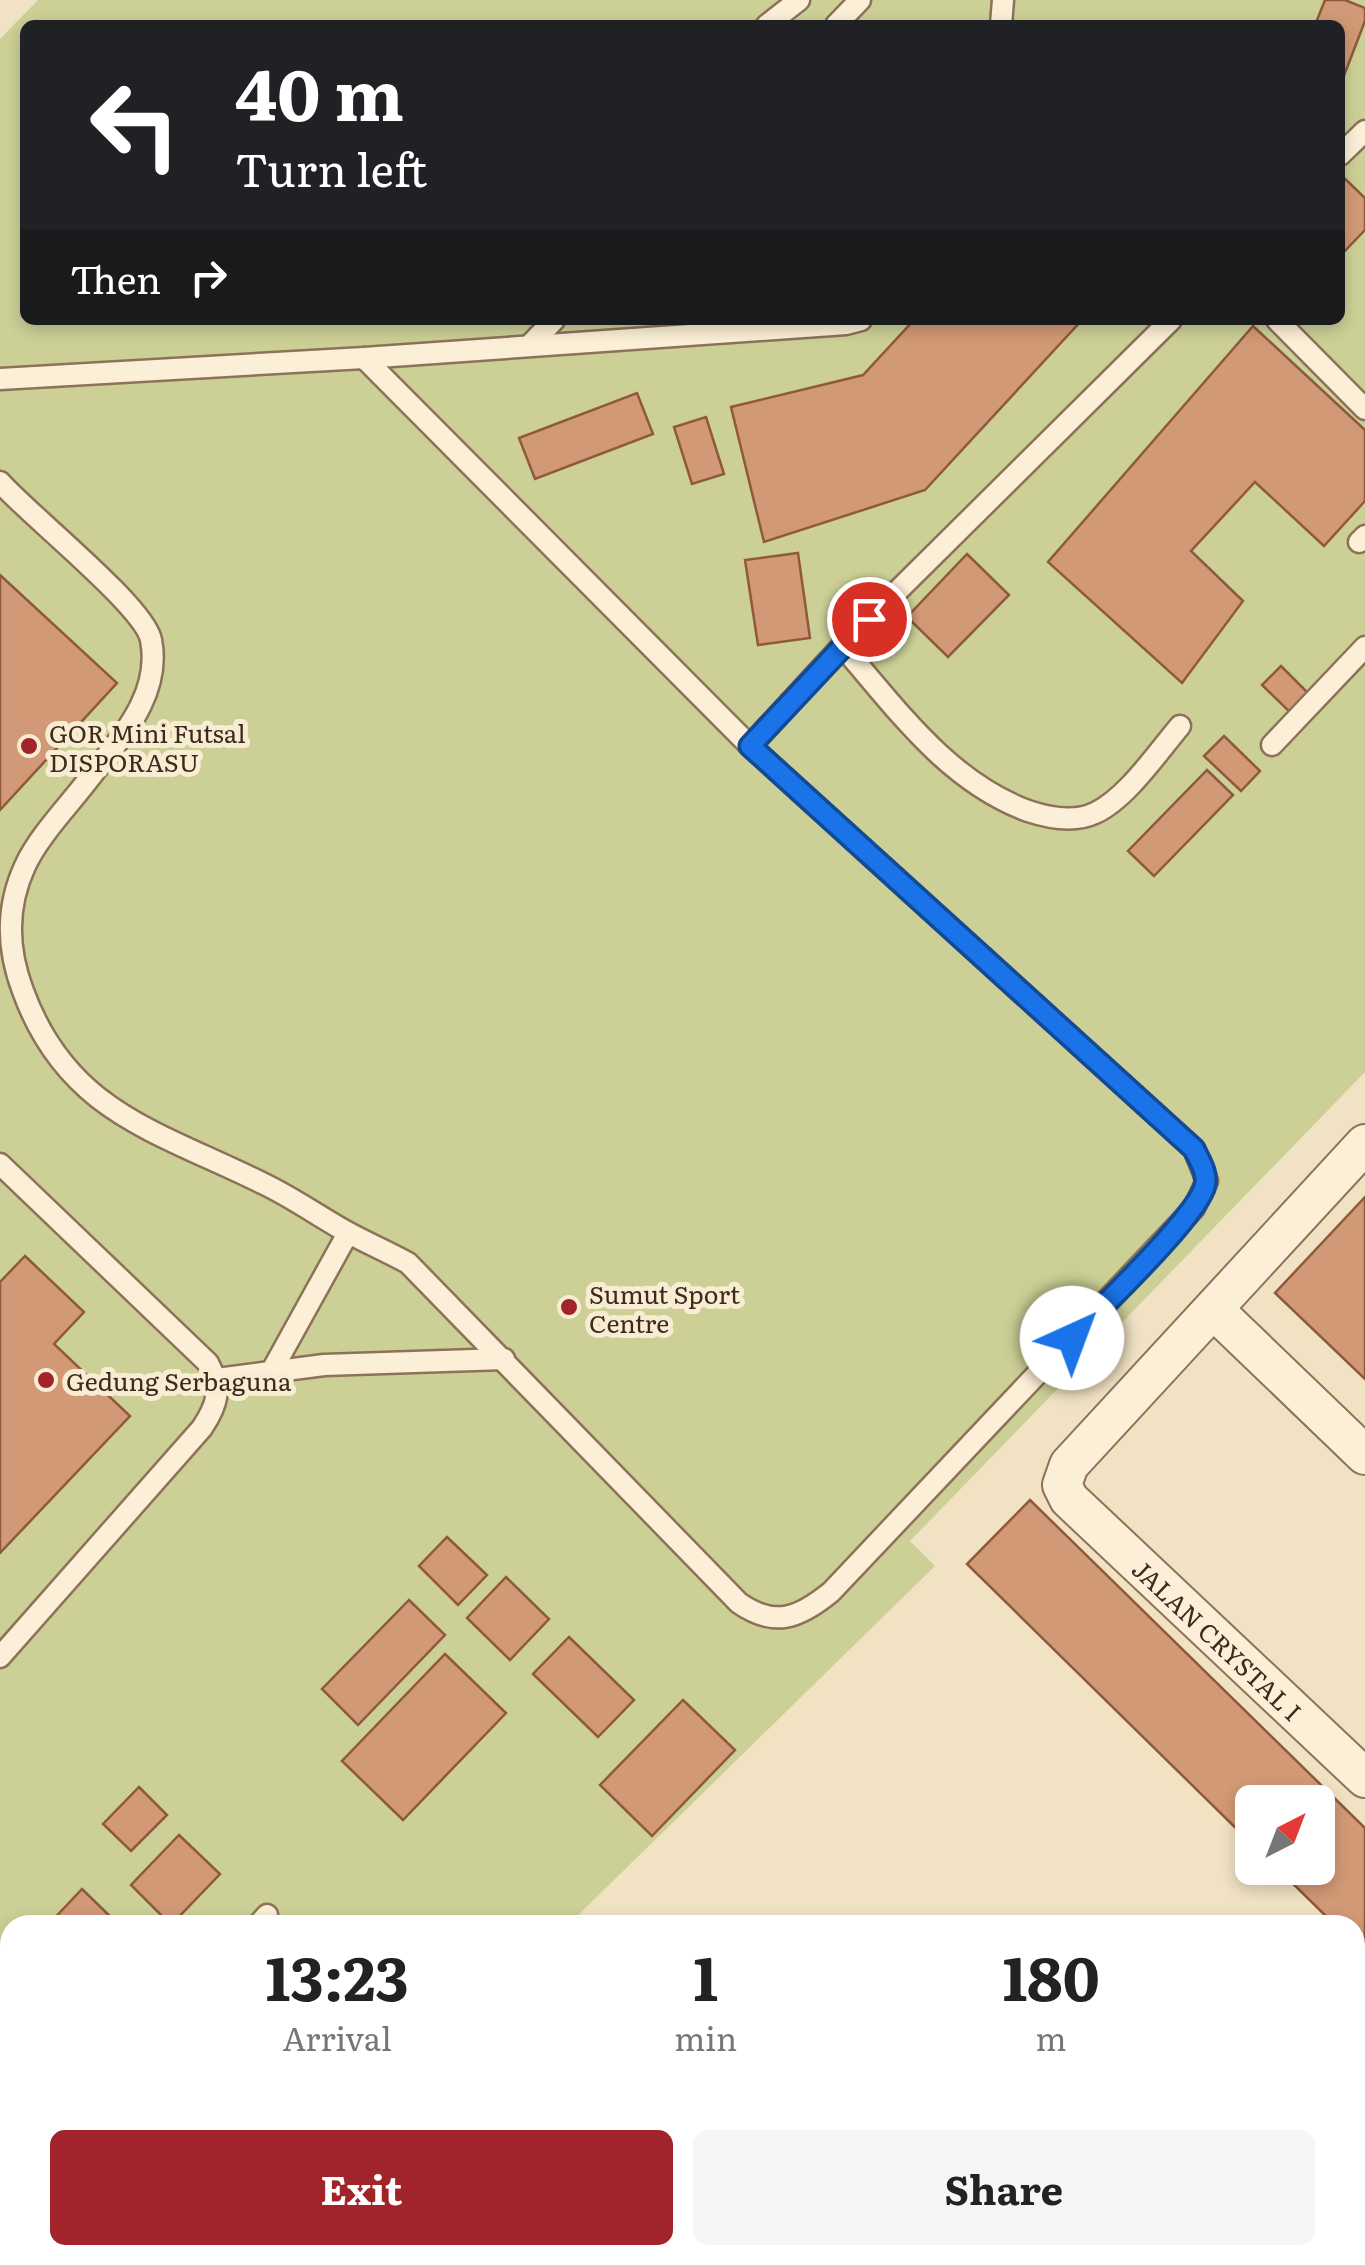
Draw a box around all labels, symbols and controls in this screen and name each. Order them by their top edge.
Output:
text: 40 m [235,39,404,143]
icon: left [70,60,200,190]
text: Turn left [235,134,427,201]
text: Then [70,249,161,306]
icon: right [181,250,236,305]
pin [827,577,912,662]
icon: arrive [842,592,897,647]
place label: GOR Mini Futsal DISPORASU [49,714,246,780]
marker: GOR Mini Futsal DISPORASU [18,735,40,757]
place label: Sumut Sport Centre [589,1275,740,1341]
position arrow [1020,1286,1124,1390]
marker: Sumut Sport Centre [558,1296,580,1318]
place label: Gedung Serbaguna [66,1362,292,1399]
marker: Gedung Serbaguna [35,1369,57,1391]
street label: JALAN CRYSTAL I [1125,1550,1311,1729]
north arrow [1235,1785,1335,1885]
map controls [1235,1785,1335,1885]
text: 13:23 [265,1930,409,2019]
text: 1 [693,1930,718,2019]
text: 180 [1002,1930,1100,2019]
text: Arrival [282,2013,392,2061]
text: min [674,2013,737,2061]
text: m [1036,2013,1067,2061]
button: Exit [50,2130,673,2245]
button: Share [693,2130,1315,2245]

